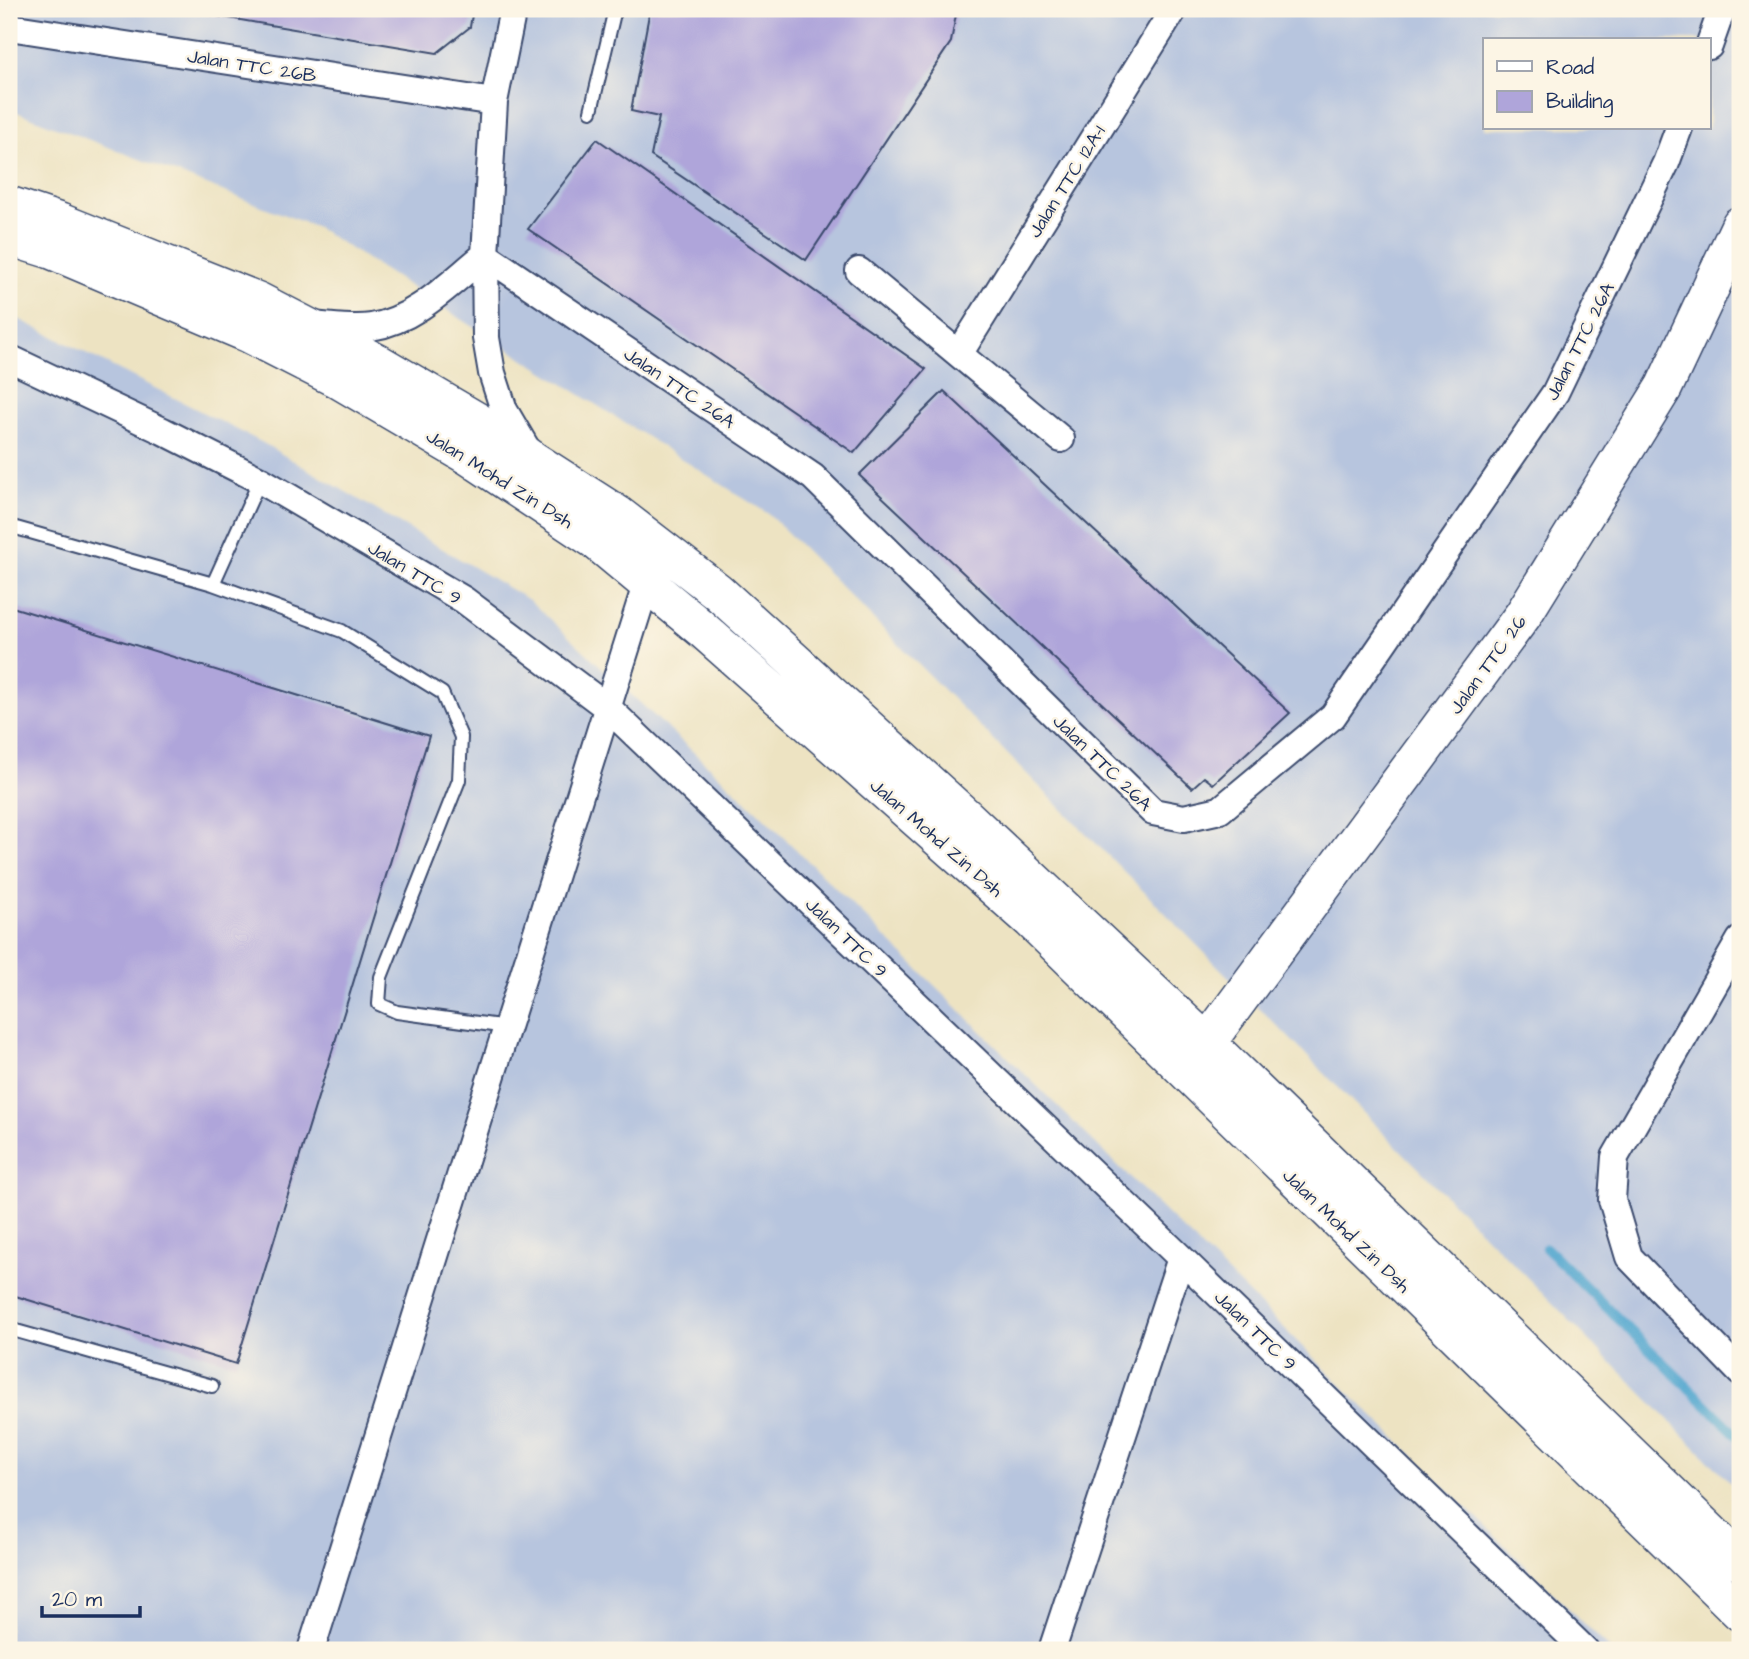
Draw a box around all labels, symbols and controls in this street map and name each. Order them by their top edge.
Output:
legend [1483,38,1710,130]
street label: Jalan TTC 26B [185,43,319,90]
text: Road [1546,53,1594,82]
text: Building [1546,87,1614,118]
street label: Jalan TTC 12A-1 [1022,120,1113,243]
street label: Jalan TTC 26A [1539,278,1622,405]
street label: Jalan TTC 26A [618,341,740,436]
street label: Jalan Mohd Zin Dsh [420,423,578,536]
street label: Jalan TTC 9 [362,535,466,612]
street label: Jalan TTC 26 [1443,610,1534,720]
street label: Jalan TTC 26A [1046,708,1158,818]
street label: Jalan Mohd Zin Dsh [863,773,1009,904]
street label: Jalan TTC 9 [799,892,893,984]
street label: Jalan Mohd Zin Dsh [1276,1163,1416,1300]
street label: Jalan TTC 9 [1208,1285,1302,1377]
scale bar [42,1575,140,1619]
text: 20 m [52,1585,103,1614]

